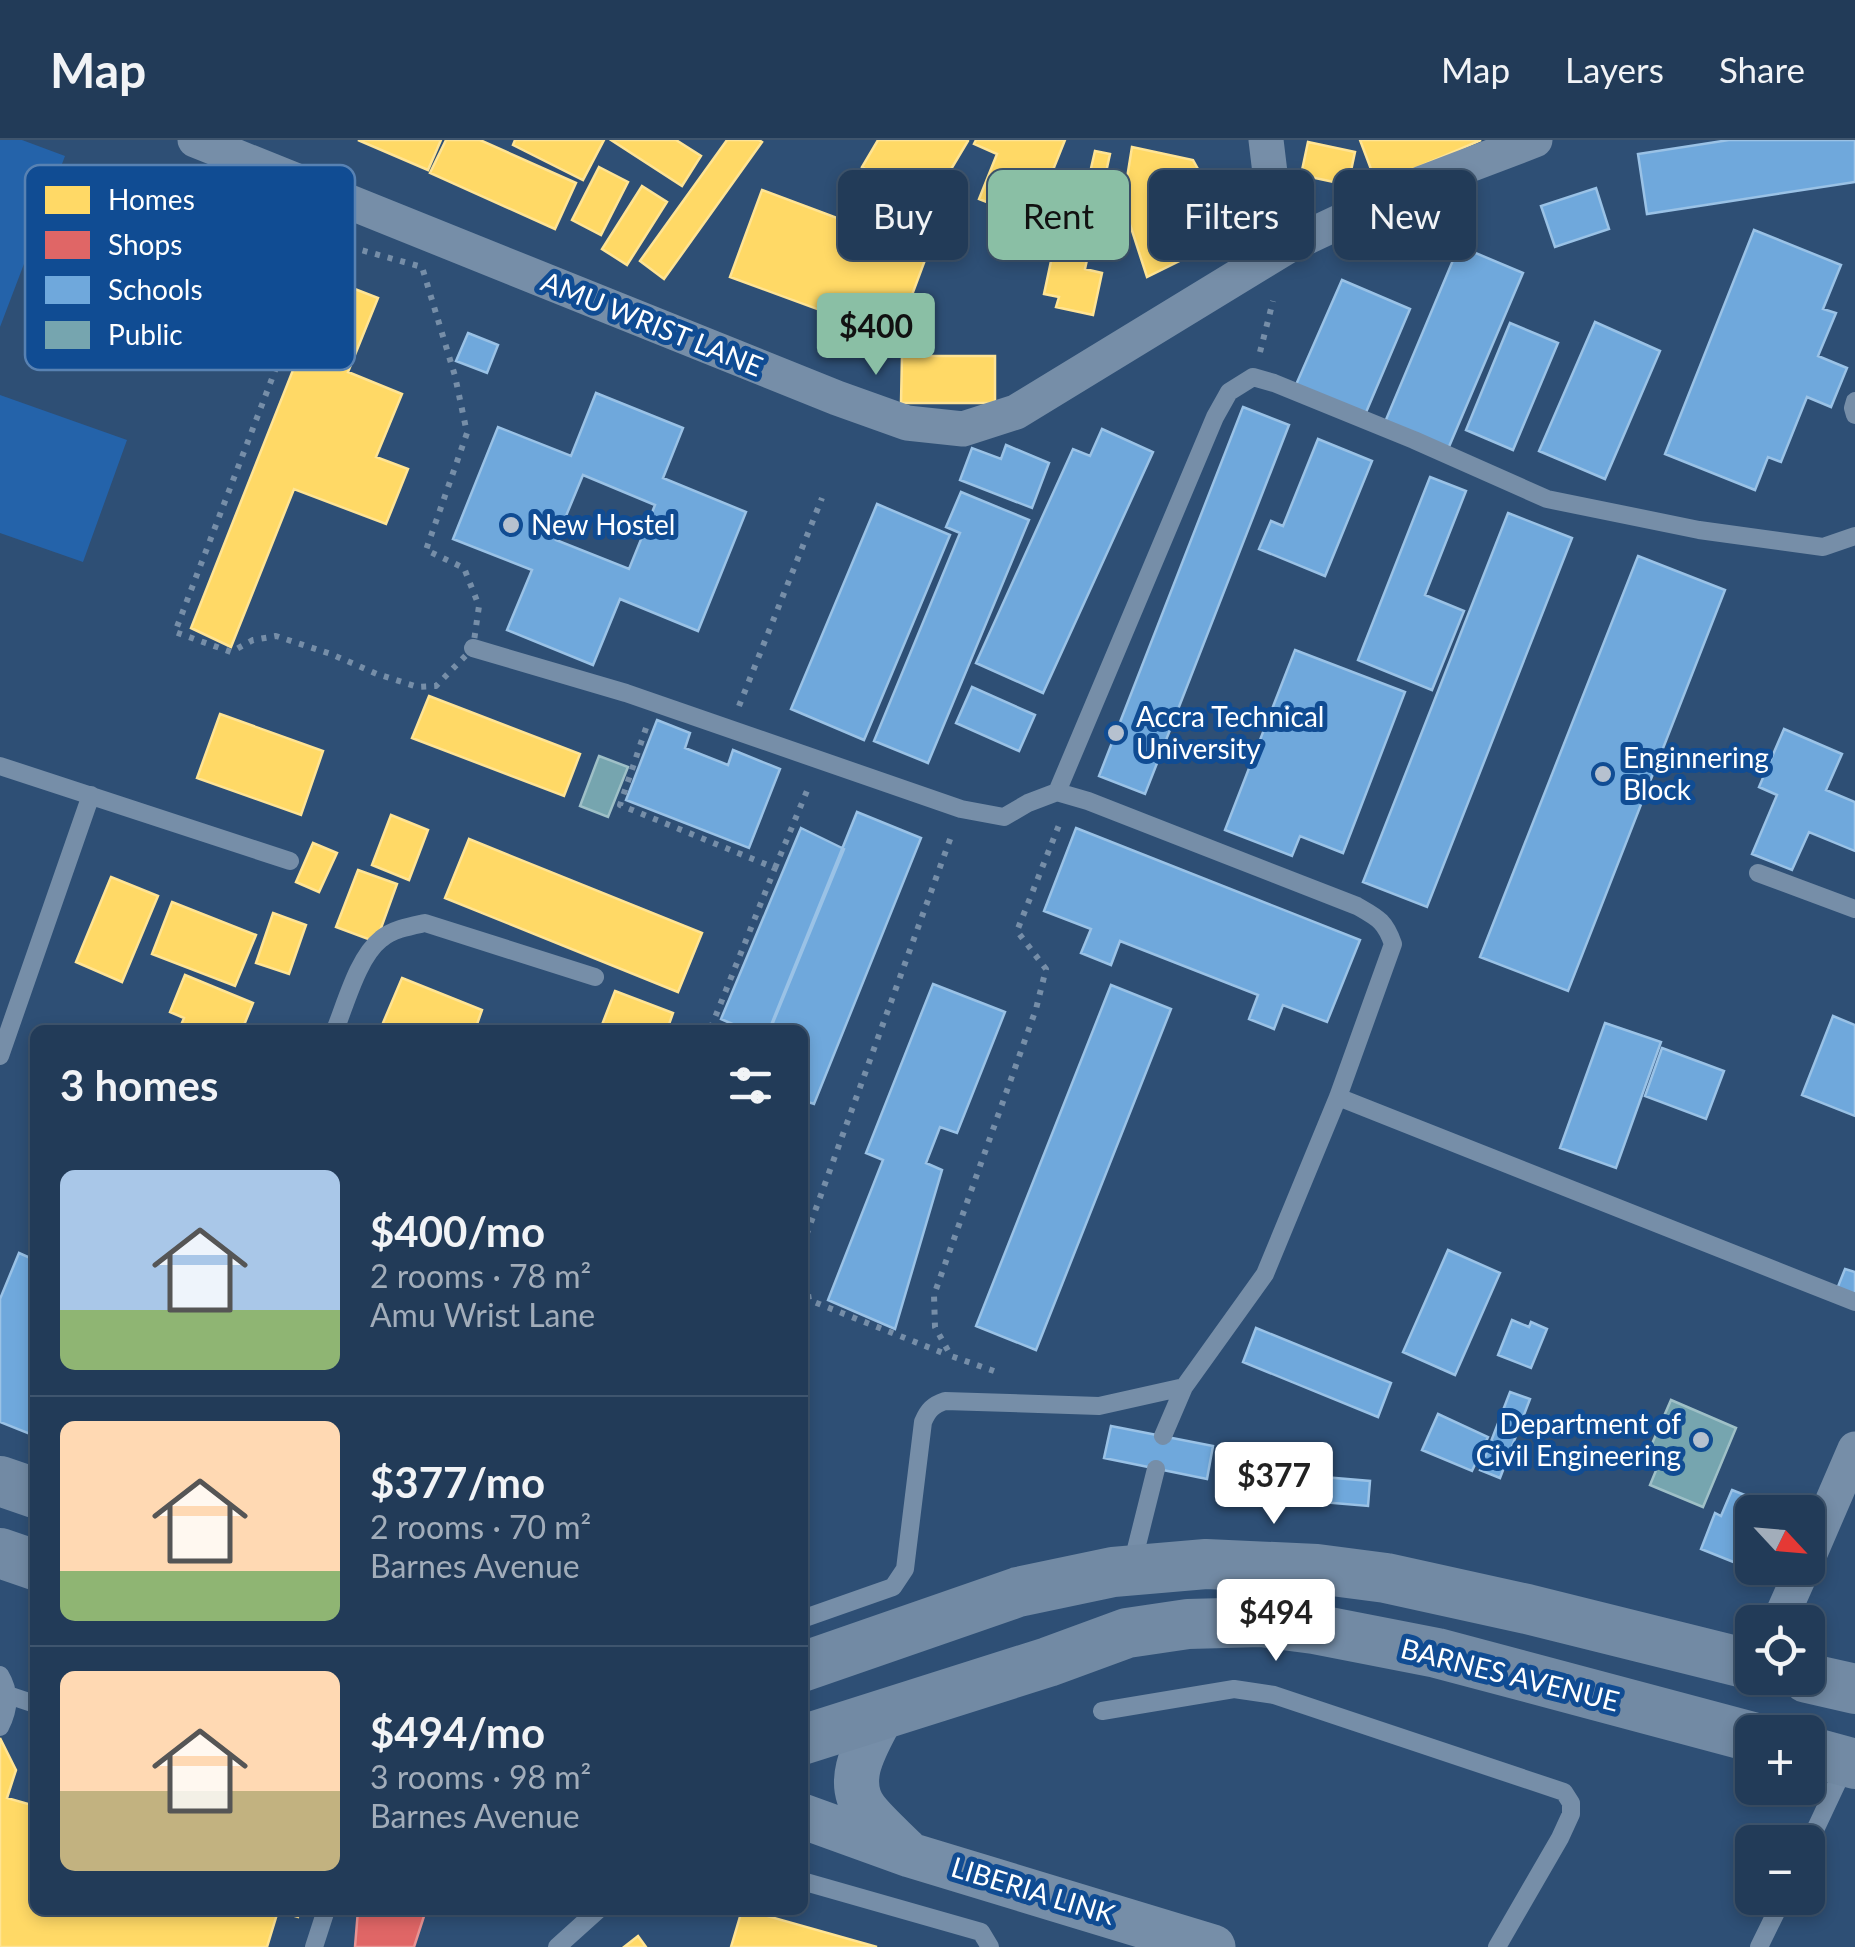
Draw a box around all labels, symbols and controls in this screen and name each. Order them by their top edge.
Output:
text: Map [50,41,146,98]
text: Map [1441,48,1510,90]
text: Layers [1565,48,1664,90]
text: Share [1719,48,1805,90]
legend [25,165,355,370]
chip: Buy [838,170,968,260]
chip: Rent [988,170,1129,260]
chip: Filters [1149,170,1314,260]
chip: New [1334,170,1476,260]
text: Homes [108,182,195,216]
text: Shops [108,227,182,261]
street label: AMU WRIST LANE [537,263,768,383]
text: Schools [108,272,203,306]
pin: $400 [817,293,935,378]
text: $400 [839,306,913,345]
text: Public [108,317,183,351]
place label: New Hostel [531,507,675,541]
marker: New Hostel [500,514,522,536]
place label: Accra Technical University [1136,699,1324,765]
marker: Accra Technical University [1105,722,1127,744]
place label: Enginnering Block [1623,740,1769,806]
marker: Enginnering Block [1592,763,1614,785]
icon: filters [723,1058,778,1113]
text: 3 homes [60,1060,218,1110]
text: $400/mo [370,1206,545,1256]
icon: home [140,1210,260,1330]
text: 2 rooms · 78 m² [370,1256,591,1295]
text: Amu Wrist Lane [370,1295,595,1334]
place label: Department of Civil Engineering [1476,1406,1681,1472]
marker: Department of Civil Engineering [1690,1429,1712,1451]
pin: $377 [1215,1442,1333,1527]
text: $377 [1237,1455,1311,1494]
text: $377/mo [370,1457,545,1507]
icon: home [140,1461,260,1581]
north arrow [1735,1495,1825,1585]
map controls [1735,1495,1825,1915]
text: 2 rooms · 70 m² [370,1507,591,1546]
text: Barnes Avenue [370,1546,580,1585]
pin: $494 [1217,1579,1335,1664]
text: $494 [1239,1592,1313,1631]
button: locate [1735,1605,1825,1695]
street label: BARNES AVENUE [1397,1630,1623,1718]
text: $494/mo [370,1707,545,1757]
icon: home [140,1711,260,1831]
button: + [1735,1715,1825,1805]
text: 3 rooms · 98 m² [370,1757,591,1796]
text: Barnes Avenue [370,1796,580,1835]
button: − [1735,1825,1825,1915]
street label: LIBERIA LINK [947,1849,1120,1931]

